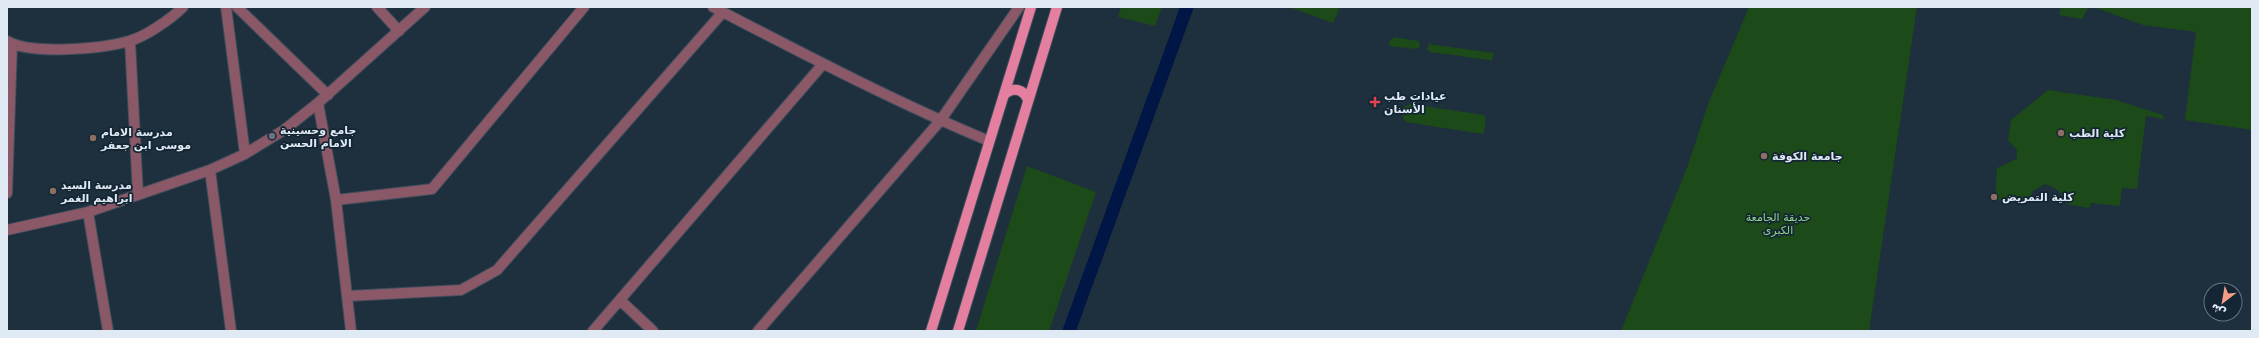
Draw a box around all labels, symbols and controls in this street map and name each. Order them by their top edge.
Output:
place label: عيادات طب الأسنان [1384,90,1446,116]
marker: عيادات طب الأسنان [1369,96,1381,108]
place label: جامع وحسينية الامام الحسن [280,124,356,150]
place label: مدرسة الامام موسى ابن جعفر [100,126,191,152]
place label: كلية الطب [2069,127,2126,140]
marker: كلية الطب [2056,128,2066,138]
marker: جامع وحسينية الامام الحسن [267,131,277,141]
marker: مدرسة الامام موسى ابن جعفر [88,133,98,143]
place label: جامعة الكوفة [1772,150,1843,163]
marker: جامعة الكوفة [1759,151,1769,161]
place label: مدرسة السيد ابراهيم الغمر [60,179,132,205]
marker: مدرسة السيد ابراهيم الغمر [48,186,58,196]
place label: كلية التمريض [2002,191,2074,204]
marker: كلية التمريض [1989,192,1999,202]
park label: حديقة الجامعة الكبرى [1746,211,1810,237]
north arrow [2203,282,2243,322]
text: ش [2208,301,2228,320]

